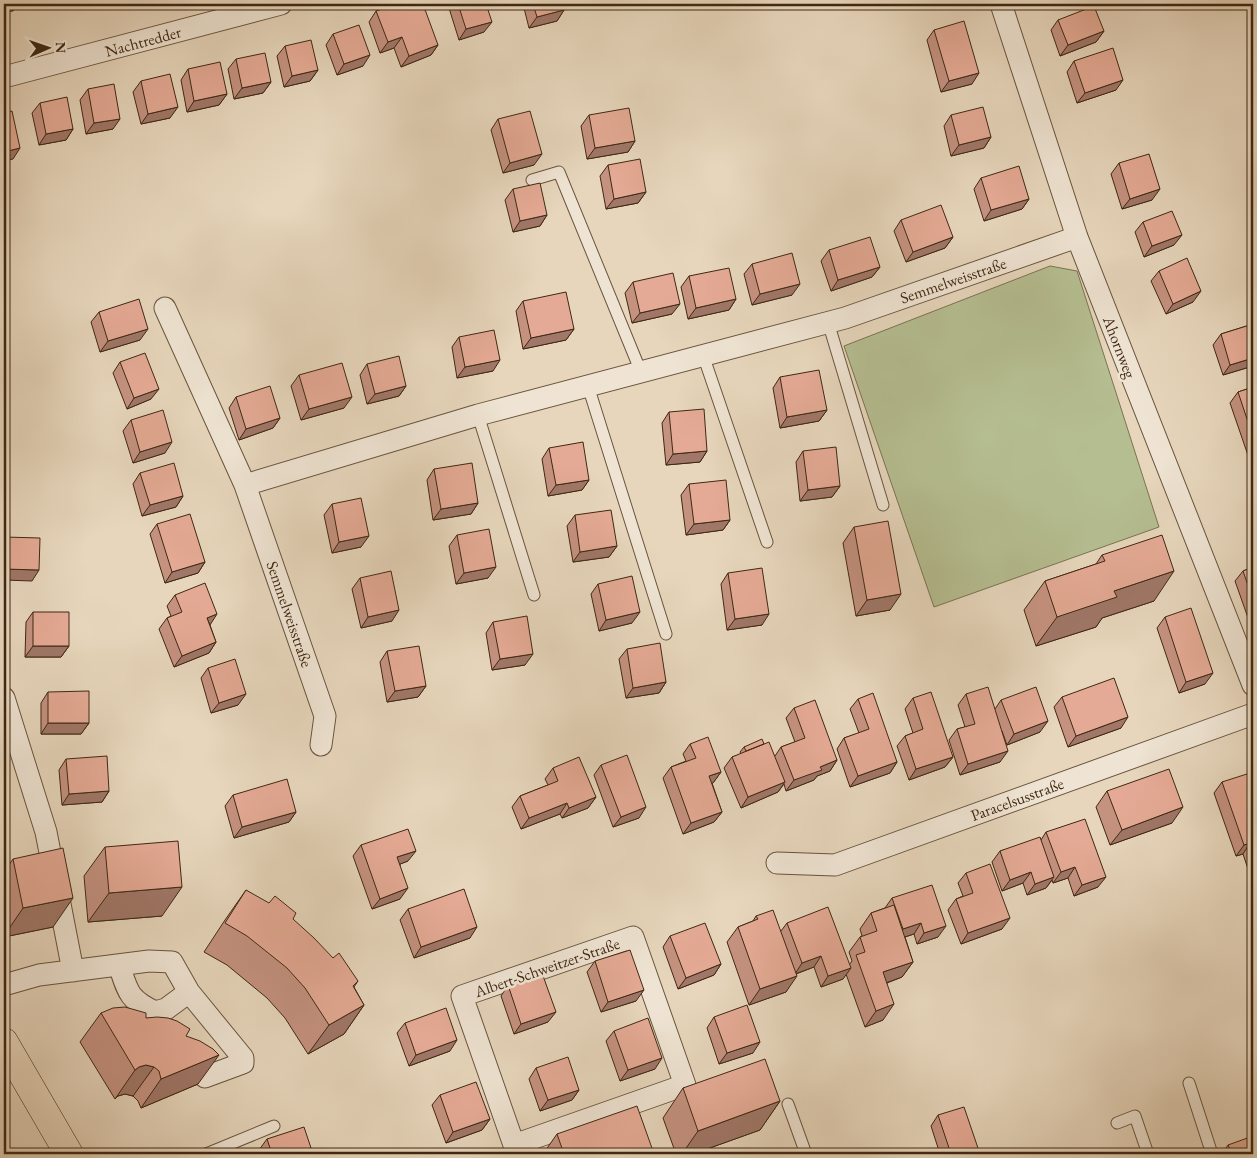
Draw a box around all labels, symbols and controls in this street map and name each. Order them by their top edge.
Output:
street label: Nachtredder [103,21,184,62]
north arrow [22,22,72,72]
text: N [52,42,70,54]
street label: Semmelweisstraße [897,253,1009,308]
street label: Ahornweg [1098,312,1141,382]
street label: Semmelweisstraße [262,558,317,670]
street label: Paracelsusstraße [968,773,1067,826]
street label: Albert-Schweitzer-Straße [471,933,623,1002]

